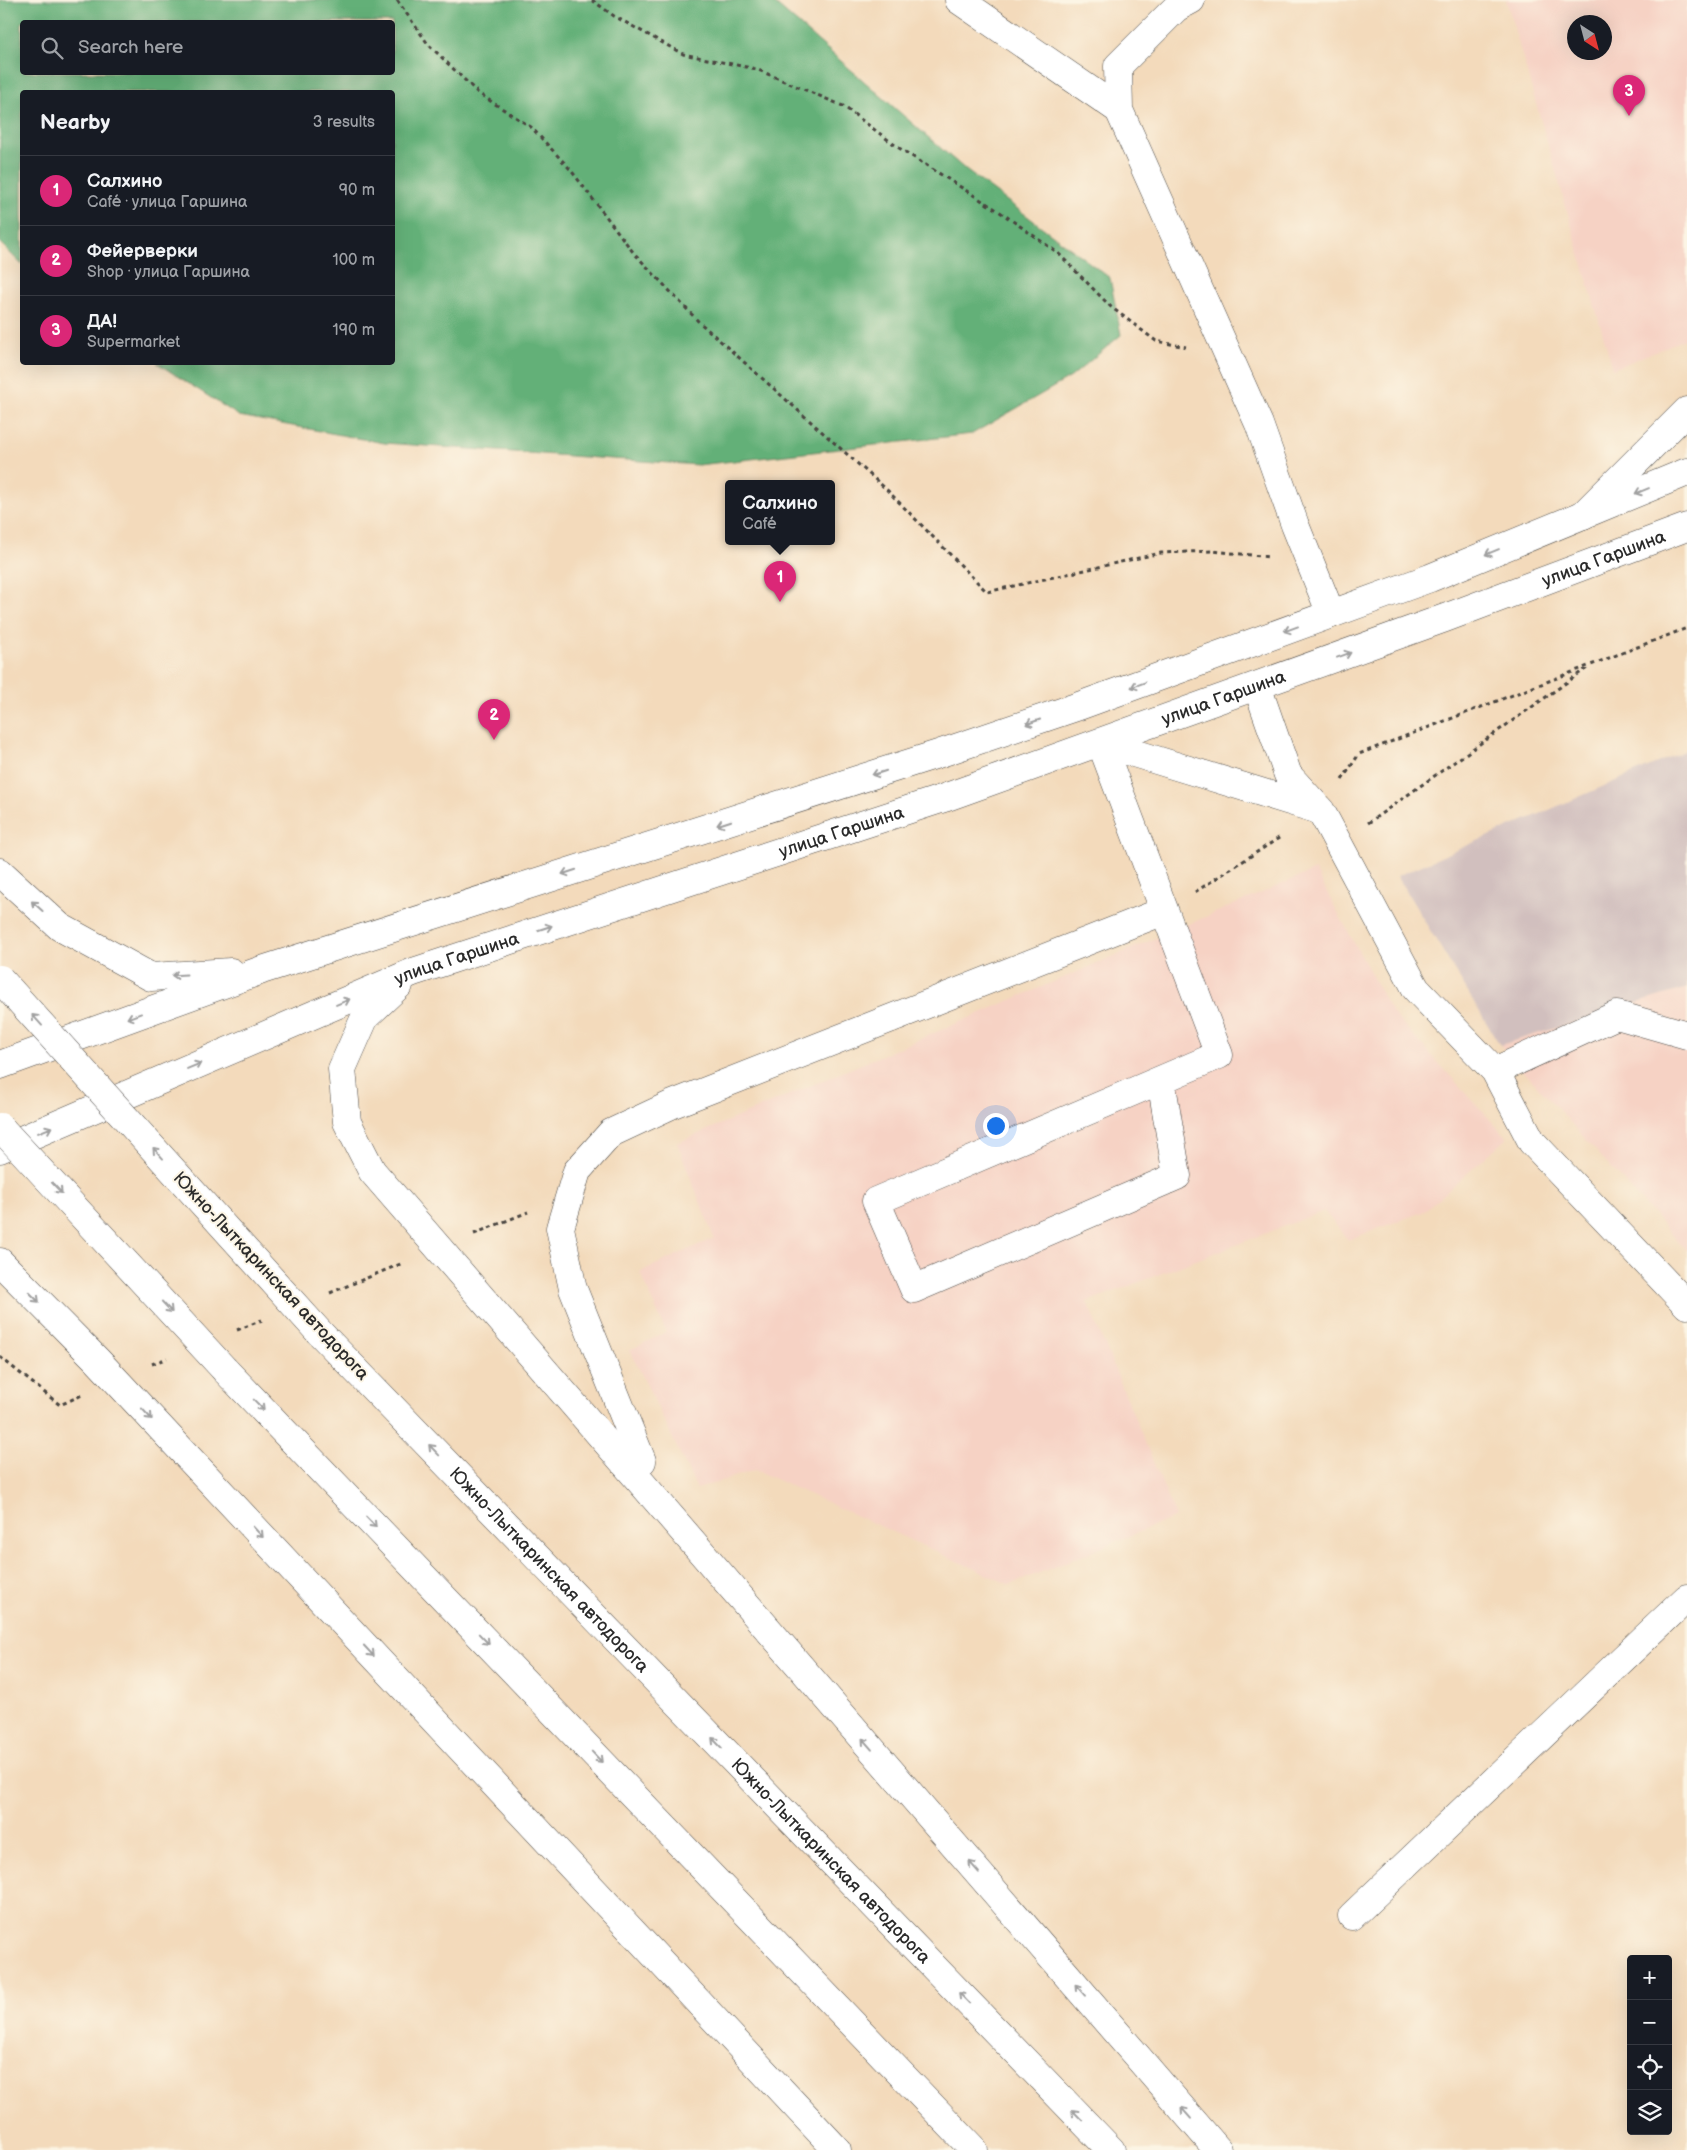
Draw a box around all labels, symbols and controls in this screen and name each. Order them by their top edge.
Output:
north arrow [1567,15,1612,60]
search box [20,20,395,75]
icon: search [38,34,66,62]
text: Search here [78,36,183,59]
pin: 3 [1613,75,1645,116]
text: Nearby [40,110,110,135]
text: 3 results [313,113,375,132]
text: Салхино [87,170,162,193]
text: 1 [53,181,59,200]
text: 90 m [339,181,375,200]
text: Café · улица Гаршина [87,193,248,212]
text: Фейерверки [87,240,198,263]
text: 2 [51,251,61,270]
text: 100 m [332,251,375,270]
text: Shop · улица Гаршина [87,263,250,282]
text: ДА! [87,310,117,333]
text: 3 [51,321,61,340]
text: 190 m [333,321,375,340]
text: Supermarket [87,333,180,352]
popup [725,480,835,545]
one-way arrow [1635,486,1650,496]
text: Салхино [742,492,818,515]
text: Café [742,515,777,534]
street label: улица Гаршина [1539,525,1669,591]
one-way arrow [1484,549,1499,558]
pin: 1 [764,561,796,602]
one-way arrow [1283,625,1299,634]
one-way arrow [1335,650,1351,659]
street label: улица Гаршина [1159,666,1289,730]
one-way arrow [1131,681,1146,690]
pin: 2 [478,699,510,740]
one-way arrow [1025,718,1041,727]
one-way arrow [871,769,887,779]
street label: улица Гаршина [776,801,907,862]
one-way arrow [716,818,732,828]
one-way arrow [562,868,577,877]
one-way arrow [31,900,44,912]
one-way arrow [537,922,553,932]
street label: улица Гаршина [391,927,522,989]
one-way arrow [171,971,187,980]
one-way arrow [336,996,351,1005]
one-way arrow [127,1012,142,1021]
one-way arrow [31,1013,43,1026]
one-way arrow [186,1060,201,1070]
your location [983,1113,1009,1139]
one-way arrow [37,1124,52,1134]
one-way arrow [152,1147,163,1160]
street label: Южно-Лыткаринская автодорога [169,1168,373,1385]
one-way arrow [51,1182,63,1195]
one-way arrow [28,1291,40,1303]
one-way arrow [161,1301,173,1314]
one-way arrow [253,1399,265,1411]
one-way arrow [141,1407,153,1420]
one-way arrow [427,1444,440,1456]
street label: Южно-Лыткаринская автодорога [445,1463,653,1677]
one-way arrow [365,1516,377,1528]
one-way arrow [252,1526,264,1539]
one-way arrow [478,1633,490,1646]
one-way arrow [363,1645,375,1657]
one-way arrow [711,1737,723,1749]
one-way arrow [862,1738,873,1751]
one-way arrow [591,1750,603,1763]
street label: Южно-Лыткаринская автодорога [727,1754,935,1968]
one-way arrow [968,1861,979,1874]
map controls [1627,1955,1672,2135]
button: + [1627,1955,1672,2000]
one-way arrow [1074,1984,1086,1997]
one-way arrow [958,1992,970,2004]
button: − [1627,2000,1672,2045]
button: locate [1627,2045,1672,2090]
button: layers [1627,2090,1672,2135]
one-way arrow [1181,2107,1192,2120]
one-way arrow [1071,2109,1083,2121]

